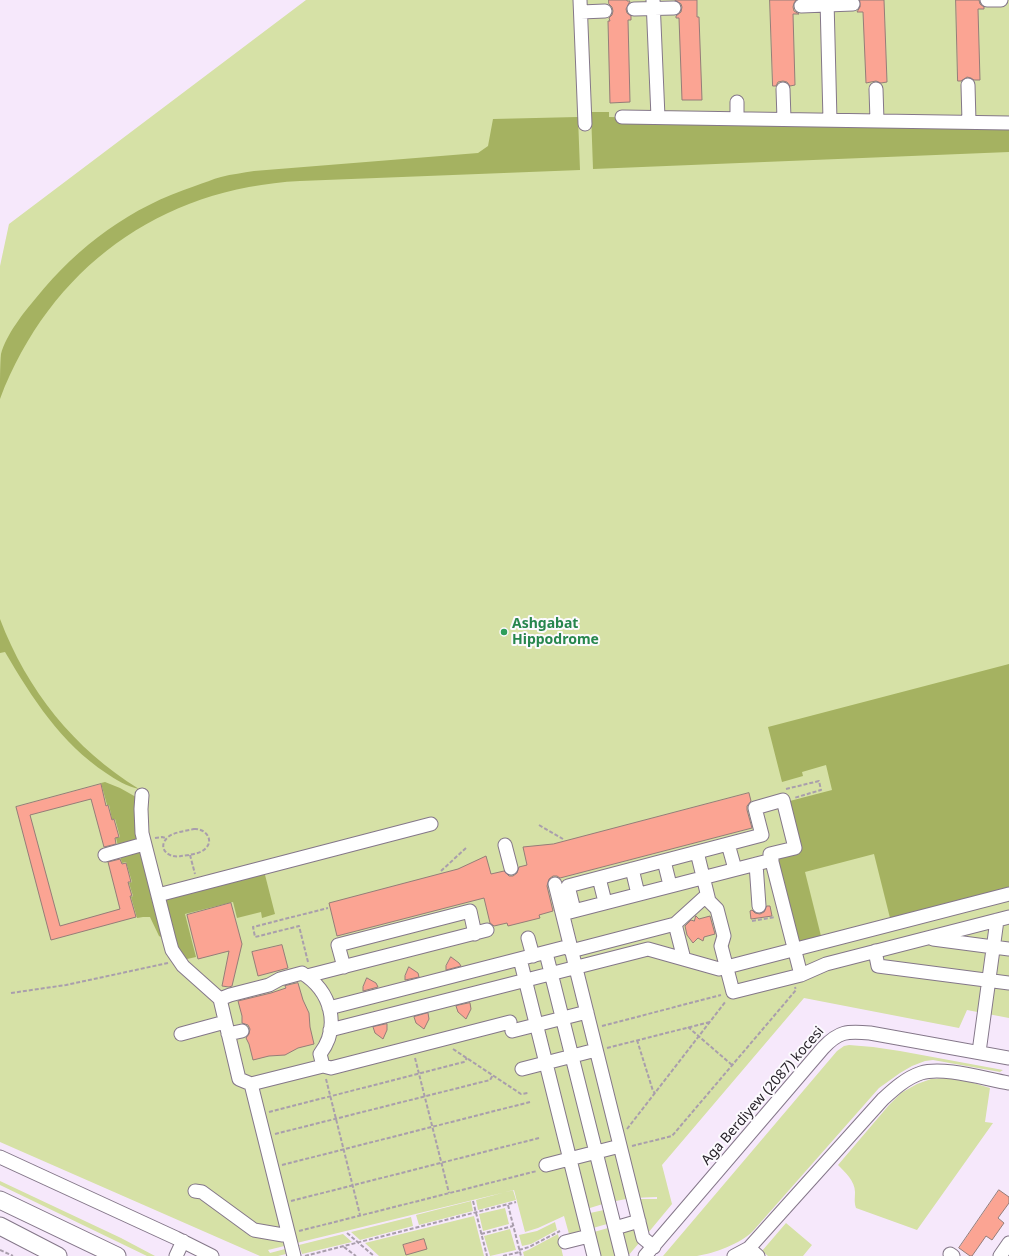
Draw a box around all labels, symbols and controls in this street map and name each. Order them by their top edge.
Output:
place label: Ashgabat Hippodrome [512,616,599,648]
marker: Ashgabat Hippodrome [499,627,509,637]
street label: Aga Berdiyew (2087) kocesi [698,1023,828,1169]

